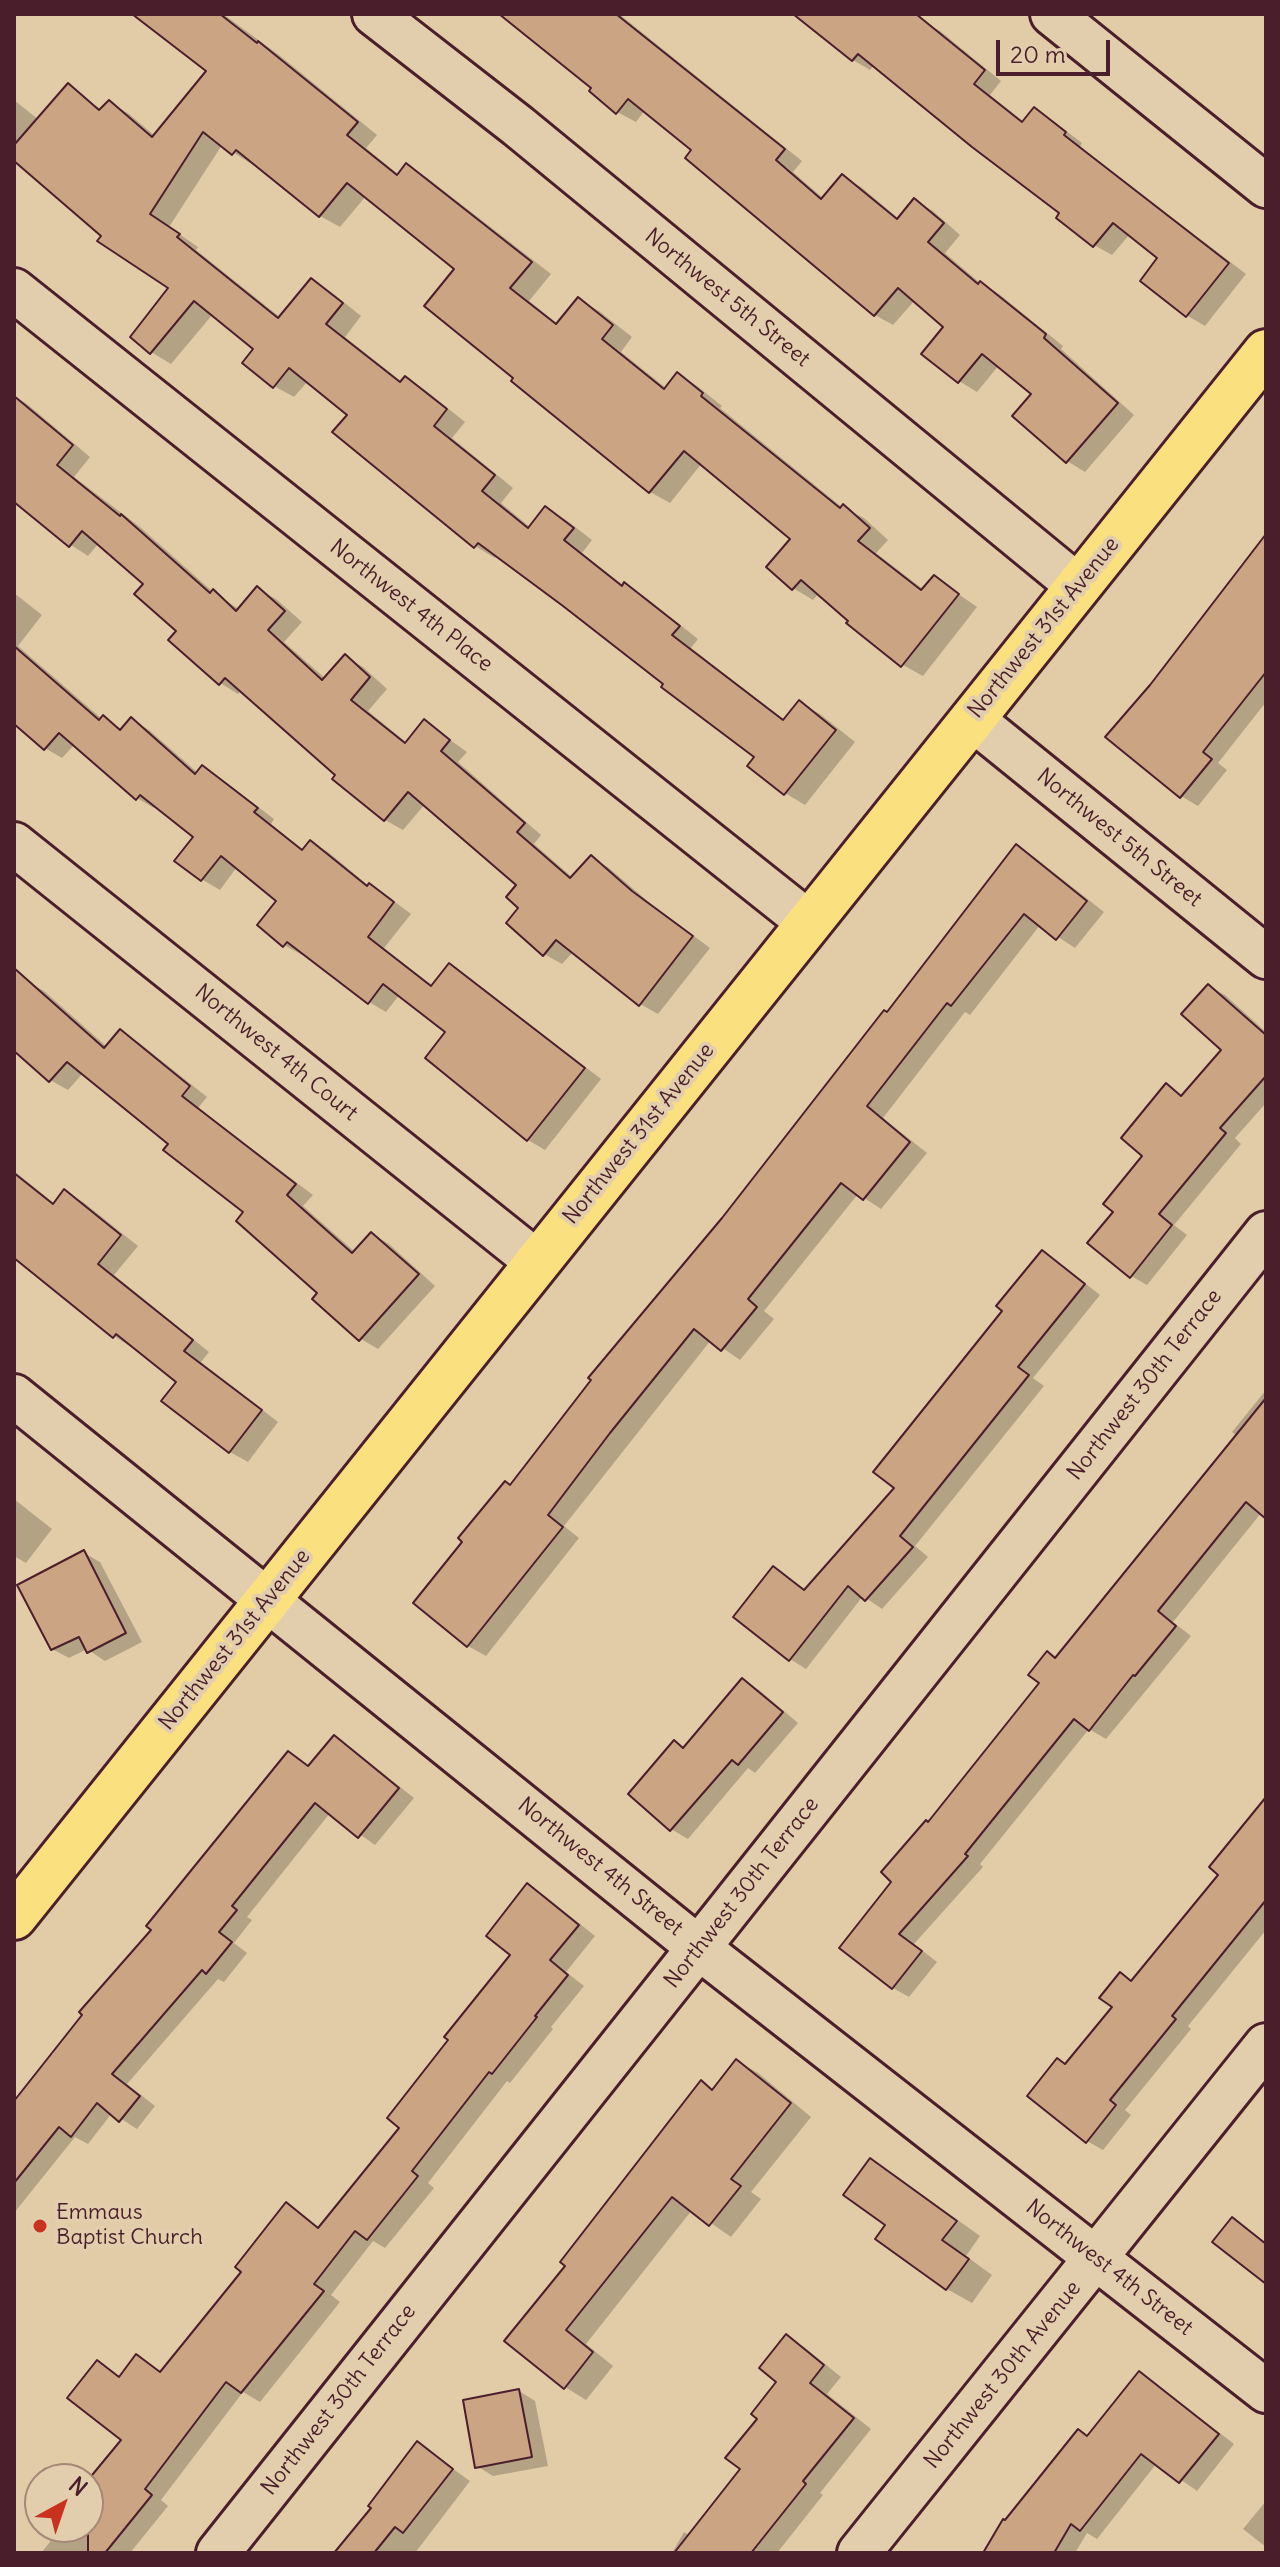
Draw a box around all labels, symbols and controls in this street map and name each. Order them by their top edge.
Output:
scale bar [1000,24,1114,74]
text: 20 m [1010,39,1066,69]
street label: Northwest 5th Street [639,223,815,373]
street label: Northwest 31st Avenue [963,532,1125,724]
street label: Northwest 4th Place [324,534,498,678]
street label: Northwest 5th Street [1031,763,1207,913]
street label: Northwest 4th Court [189,979,363,1127]
street label: Northwest 31st Avenue [558,1038,720,1230]
street label: Northwest 30th Terrace [1062,1284,1228,1486]
street label: Northwest 31st Avenue [154,1544,316,1736]
street label: Northwest 4th Street [512,1792,688,1942]
street label: Northwest 30th Terrace [659,1792,825,1994]
street label: Northwest 4th Street [1020,2195,1198,2341]
place label: Emmaus Baptist Church [56,2200,203,2252]
marker: Emmaus Baptist Church [31,2217,49,2235]
street label: Northwest 30th Avenue [919,2276,1087,2474]
street label: Northwest 30th Terrace [256,2299,422,2501]
north arrow [24,2463,104,2543]
text: N [63,2471,93,2502]

